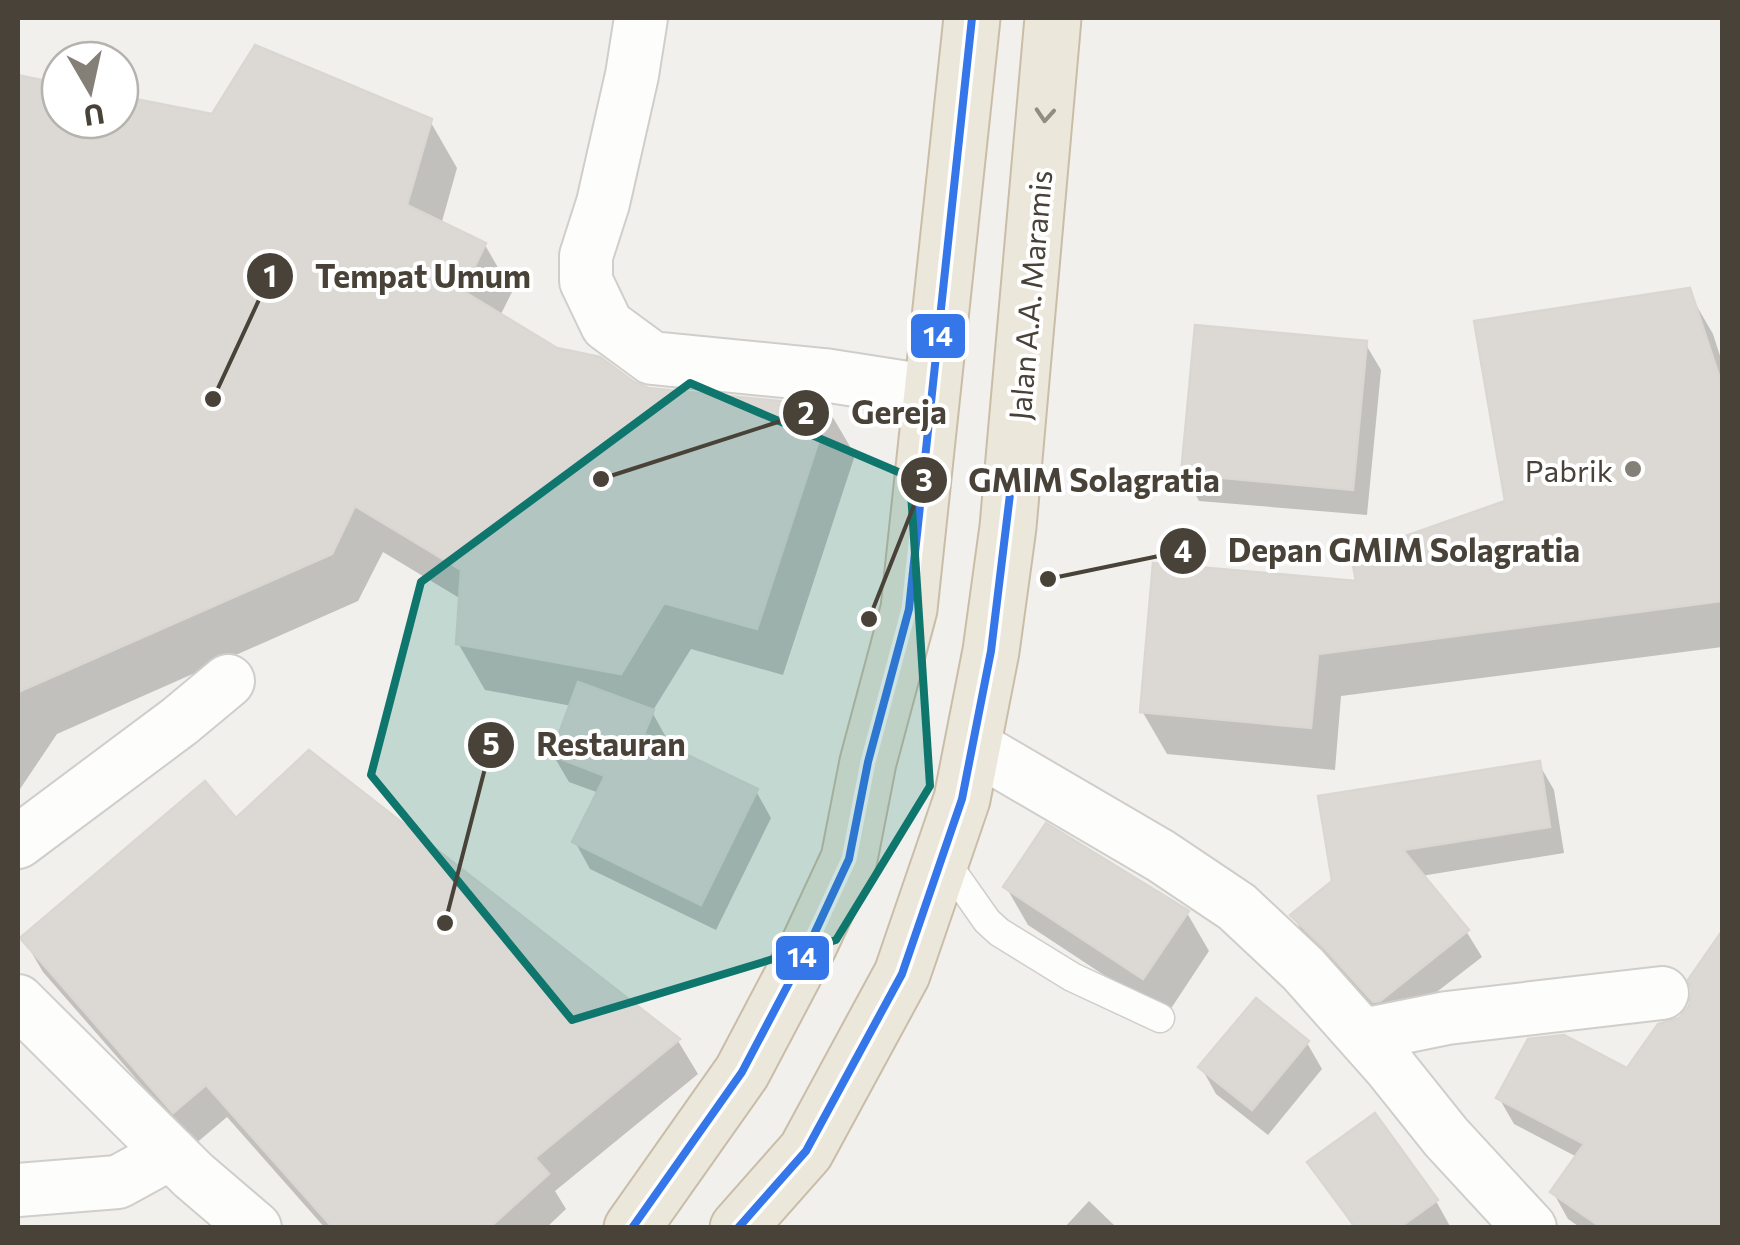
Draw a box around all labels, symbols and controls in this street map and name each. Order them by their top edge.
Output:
north arrow [40,40,140,140]
text: U [81,97,107,134]
one-way arrow [1035,107,1057,123]
street label: Jalan A.A. Maramis [1000,168,1058,422]
callout: Tempat Umum [245,245,551,307]
text: Tempat Umum [315,255,531,295]
text: 1 [263,256,277,293]
line badge: 14 [909,312,967,360]
text: 14 [923,318,953,352]
callout: Gereja [781,382,967,444]
text: Gereja [851,391,947,431]
text: 2 [797,393,815,430]
callout: GMIM Solagratia [899,449,1240,511]
place label: Pabrik [1525,451,1613,488]
marker: Pabrik [1622,458,1644,480]
text: GMIM Solagratia [968,459,1220,499]
text: 3 [915,460,933,497]
callout: Depan GMIM Solagratia [1158,520,1601,582]
text: Depan GMIM Solagratia [1228,529,1580,569]
text: 4 [1174,531,1192,568]
callout: Restauran [466,714,705,776]
text: Restauran [536,723,686,763]
text: 5 [482,724,500,761]
line badge: 14 [774,934,831,982]
text: 14 [787,939,817,973]

